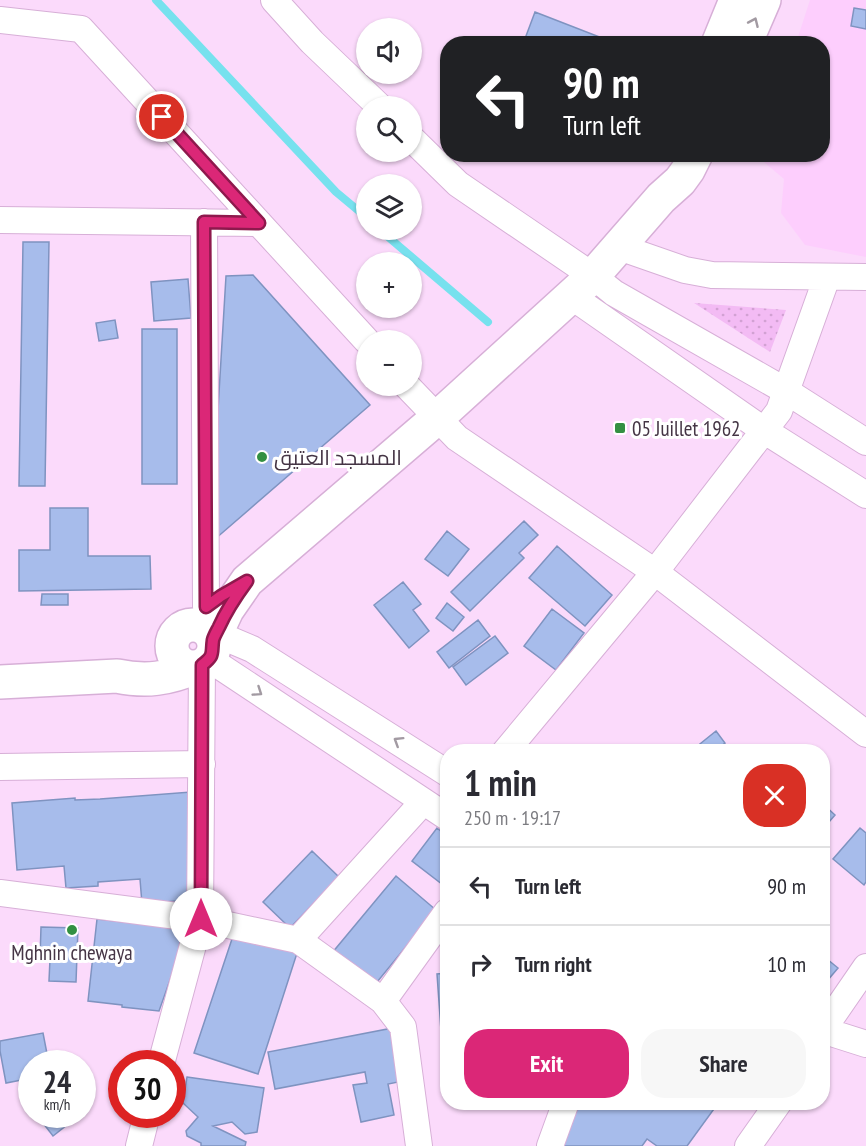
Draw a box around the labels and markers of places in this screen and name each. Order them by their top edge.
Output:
pin [136,91,187,142]
place label: 05 Juillet 1962 [632,415,741,442]
marker: 05 Juillet 1962 [613,421,627,435]
place label: المسجد العتيق [274,444,402,471]
marker: المسجد العتيق [255,450,269,464]
marker: Mghnin chewaya [65,923,79,937]
place label: Mghnin chewaya [11,939,133,966]

